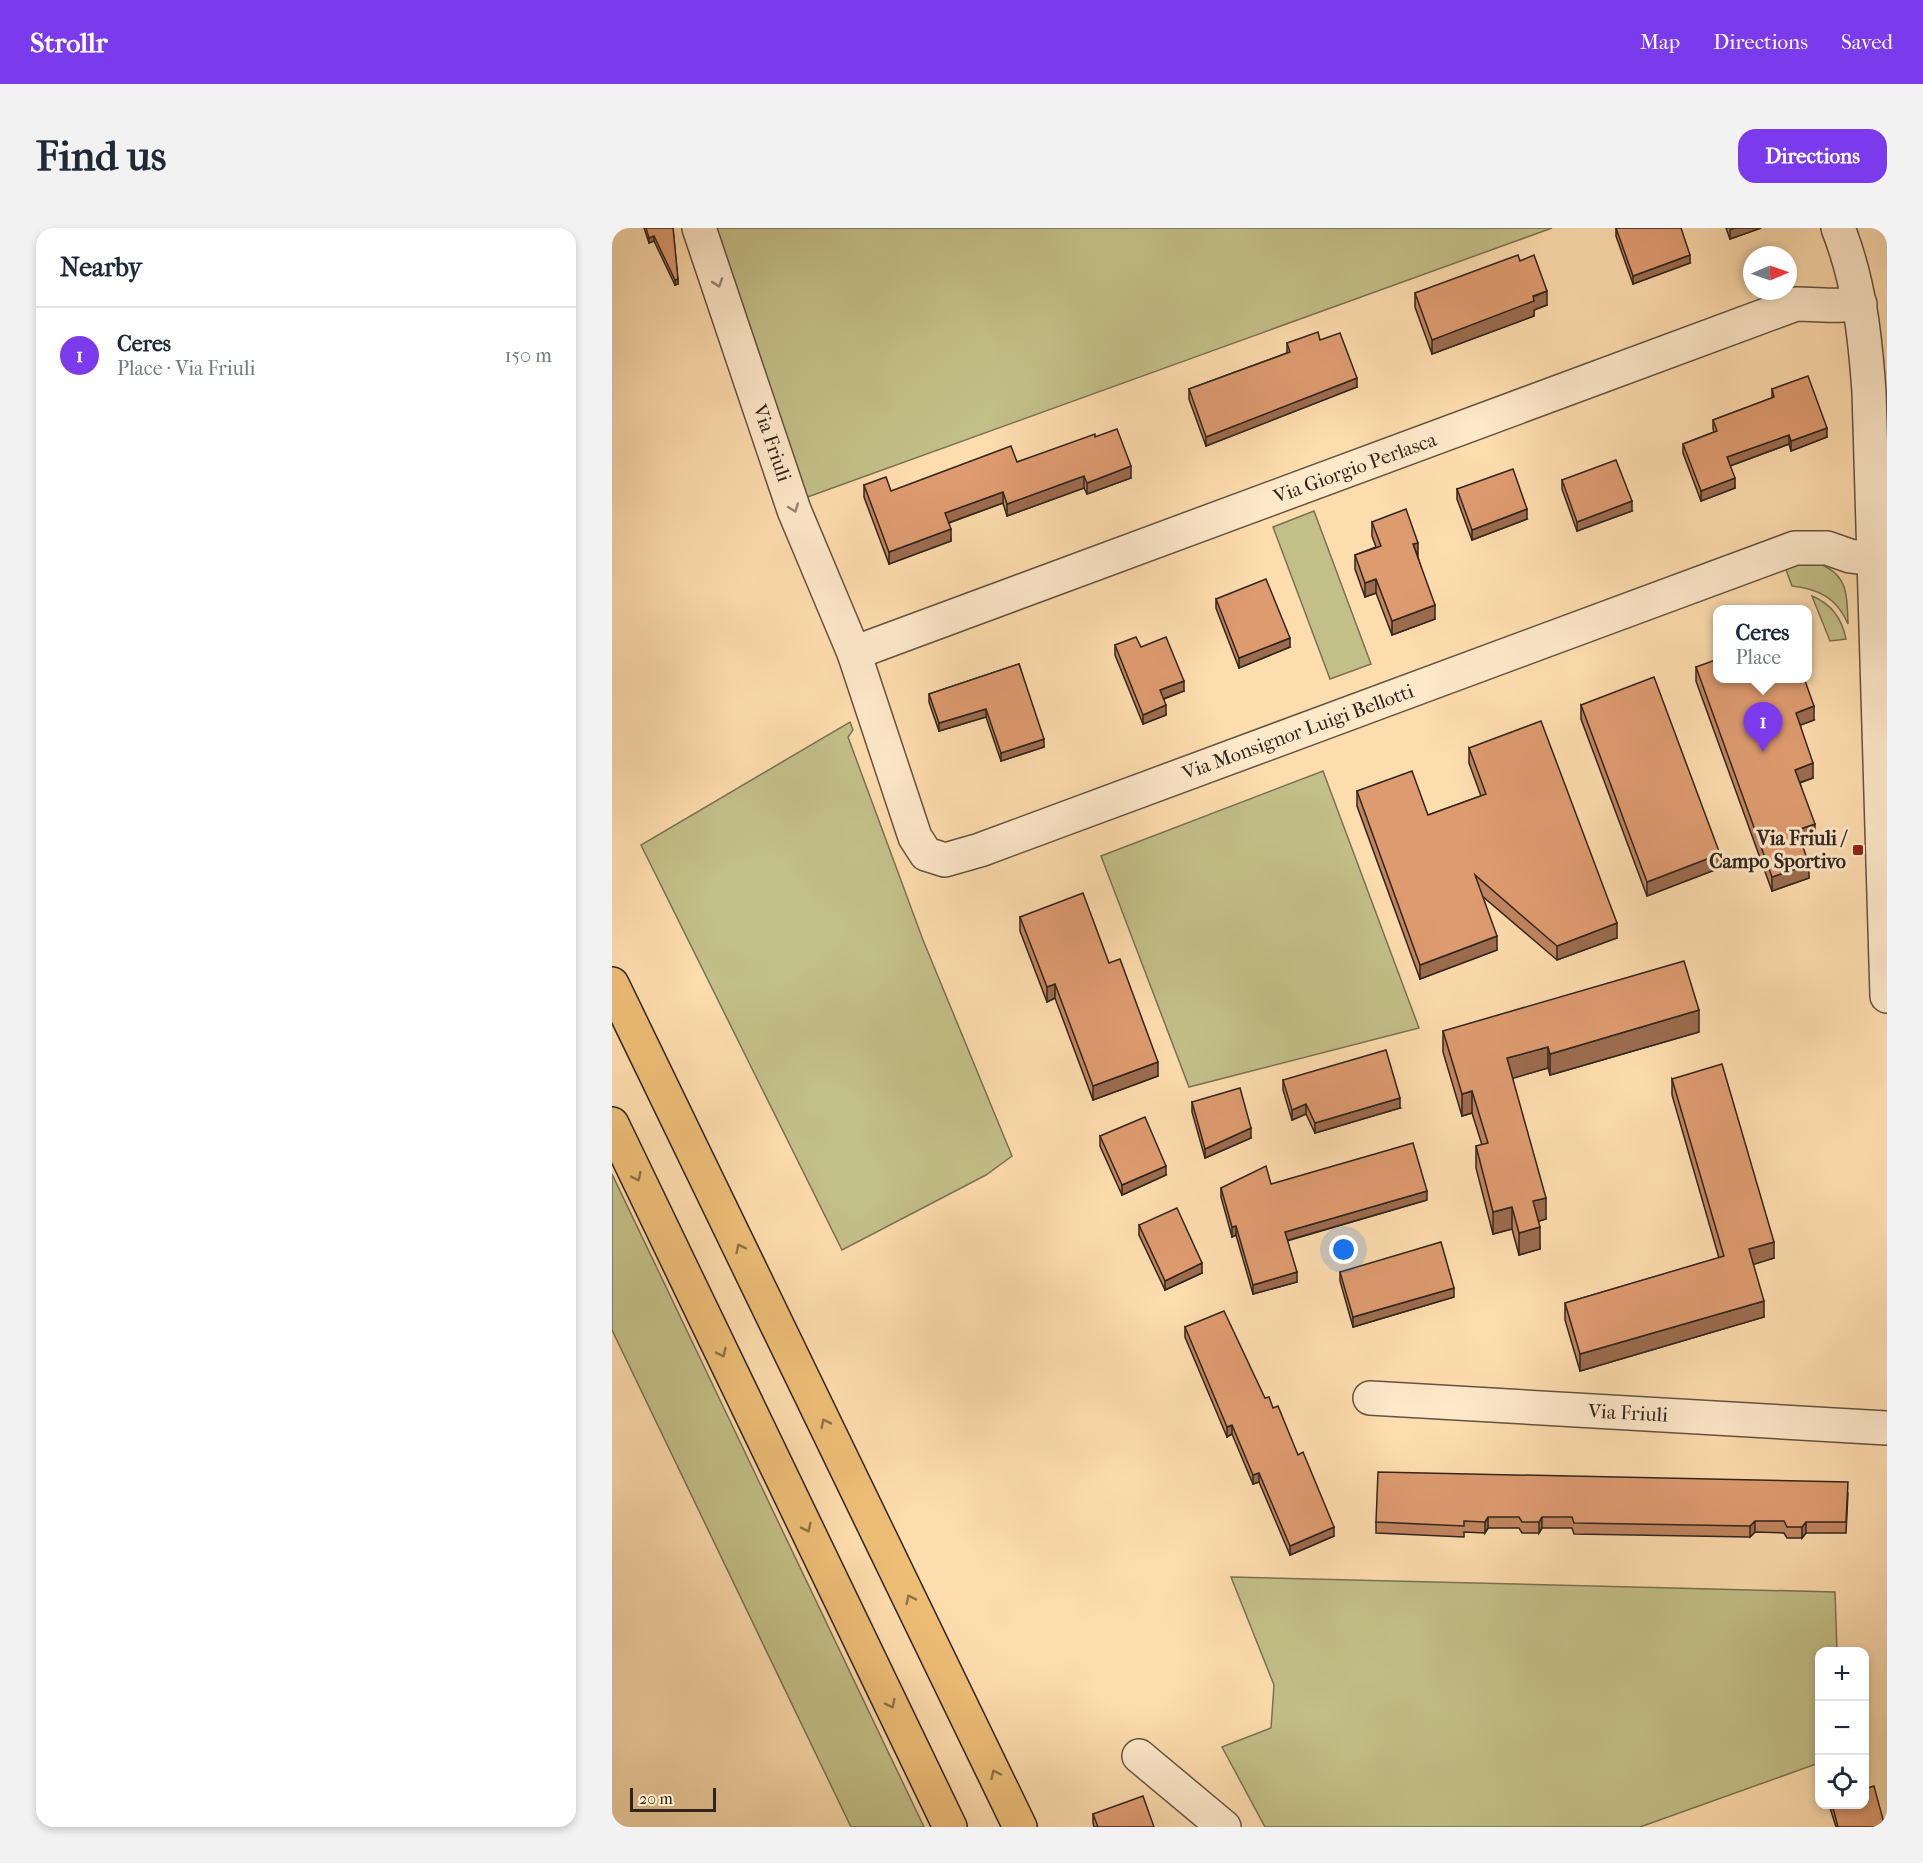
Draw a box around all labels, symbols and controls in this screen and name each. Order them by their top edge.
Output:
text: Strollr [30,26,108,59]
text: Map [1640,30,1680,54]
text: Directions [1713,30,1808,54]
text: Saved [1841,30,1893,54]
button: Directions [1738,129,1887,183]
text: Find us [36,132,166,181]
north arrow [1743,246,1797,300]
text: Nearby [60,252,142,283]
one-way arrow [710,277,723,288]
text: Ceres [117,331,171,357]
text: 1 [76,344,83,367]
text: 150 m [504,344,552,367]
text: Place · Via Friuli [117,357,255,380]
street label: Via Friuli [748,400,796,485]
street label: Via Giorgio Perlasca [1269,428,1440,509]
one-way arrow [787,502,799,513]
popup [1713,605,1812,683]
text: Ceres [1736,620,1789,646]
text: Place [1736,646,1781,669]
street label: Via Monsignor Luigi Bellotti [1178,679,1417,785]
pin: 1 [1744,702,1782,752]
place label: Via Friuli / Campo Sportivo [1709,827,1848,873]
marker: Via Friuli / Campo Sportivo [1851,843,1865,857]
one-way arrow [630,1170,642,1181]
your location [1329,1235,1358,1264]
one-way arrow [736,1243,748,1254]
one-way arrow [715,1346,726,1357]
street label: Via Friuli [1586,1399,1669,1427]
one-way arrow [821,1419,833,1430]
one-way arrow [799,1522,811,1533]
one-way arrow [906,1594,918,1605]
map controls [1815,1647,1869,1809]
button: + [1815,1647,1869,1701]
one-way arrow [884,1698,896,1709]
button: − [1815,1701,1869,1755]
button: locate [1815,1755,1869,1809]
one-way arrow [991,1770,1003,1781]
scale bar [630,1785,716,1812]
text: 20 m [639,1789,673,1808]

